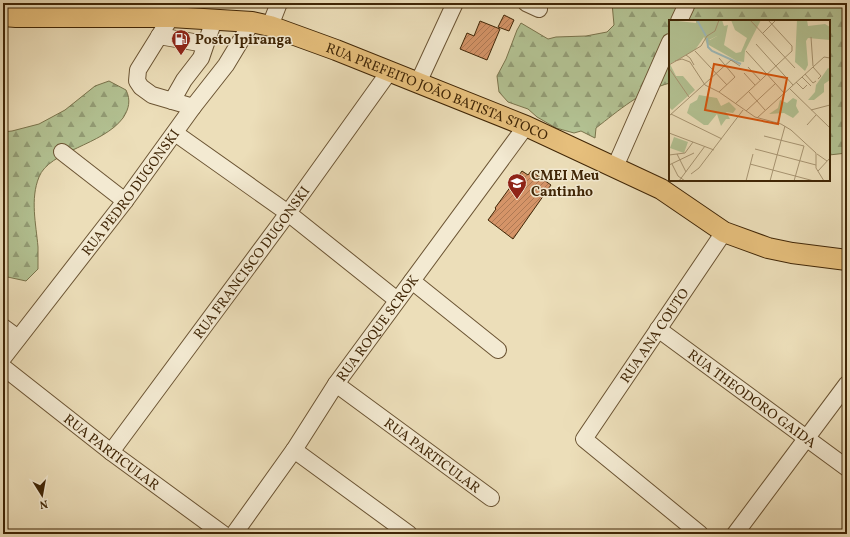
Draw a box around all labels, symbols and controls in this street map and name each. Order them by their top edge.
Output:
inset map [669,20,830,181]
fuel station icon: Posto Ipiranga [170,28,192,56]
place label: Posto Ipiranga [195,31,292,50]
street label: RUA PREFEITO JOÃO BATISTA STOCO [323,39,551,146]
street label: RUA PEDRO DUGONSKI [78,126,185,260]
place label: CMEI Meu Cantinho [531,167,600,202]
school or university icon: CMEI Meu Cantinho [506,172,528,200]
street label: RUA FRANCISCO DUGONSKI [190,183,315,343]
street label: RUA ROQUE SCROK [333,271,424,386]
street label: RUA ANA COUTO [616,285,694,387]
street label: RUA THEODORO GAIDA [683,346,820,453]
street label: RUA PARTICULAR [59,410,163,496]
street label: RUA PARTICULAR [380,414,484,498]
north arrow [22,475,62,515]
text: N [38,495,49,511]

